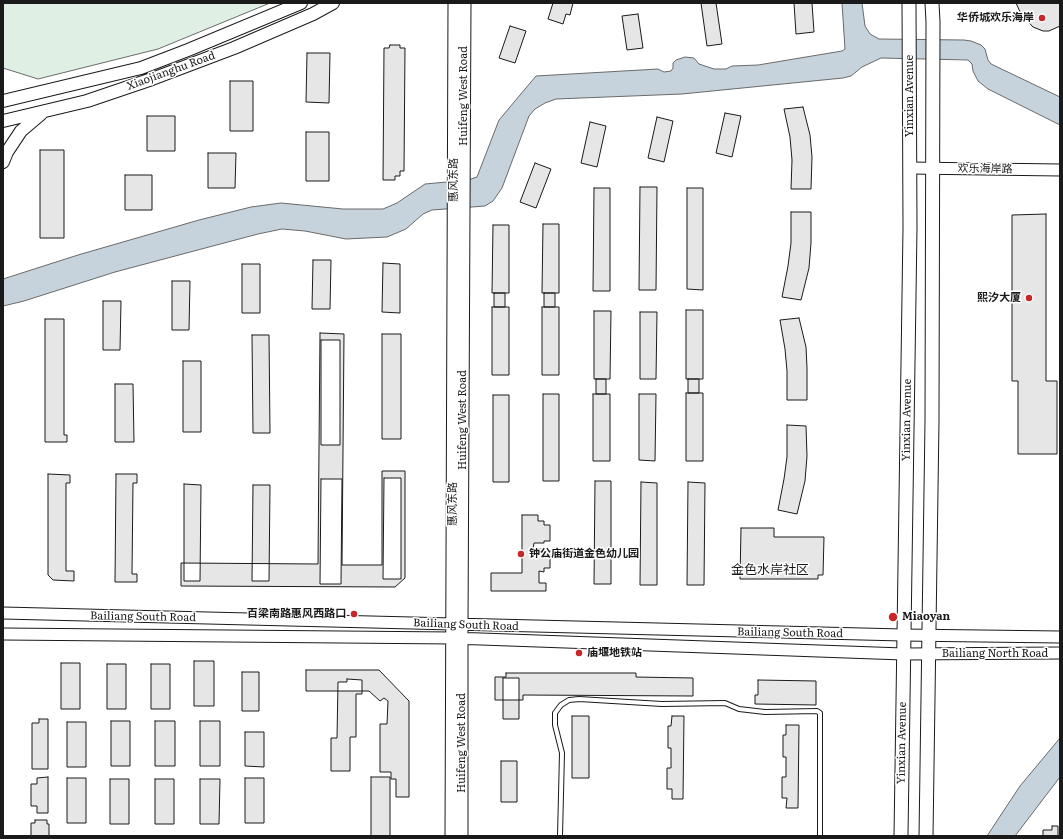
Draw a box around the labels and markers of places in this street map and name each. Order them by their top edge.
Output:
place label: 华侨城欢乐海岸 [957,11,1034,25]
marker: 华侨城欢乐海岸 [1037,13,1047,23]
place label: 熙汐大厦 [977,291,1021,305]
marker: 熙汐大厦 [1024,293,1034,303]
place label: 钟公庙街道金色幼儿园 [529,547,639,561]
marker: 钟公庙街道金色幼儿园 [516,549,526,559]
place label: 百梁南路惠风西路口 [247,607,346,621]
marker: 百梁南路惠风西路口 [349,609,359,619]
place label: Miaoyan [902,610,950,624]
marker: Miaoyan [887,611,899,623]
place label: 庙堰地铁站 [587,646,642,660]
marker: 庙堰地铁站 [574,648,584,658]

